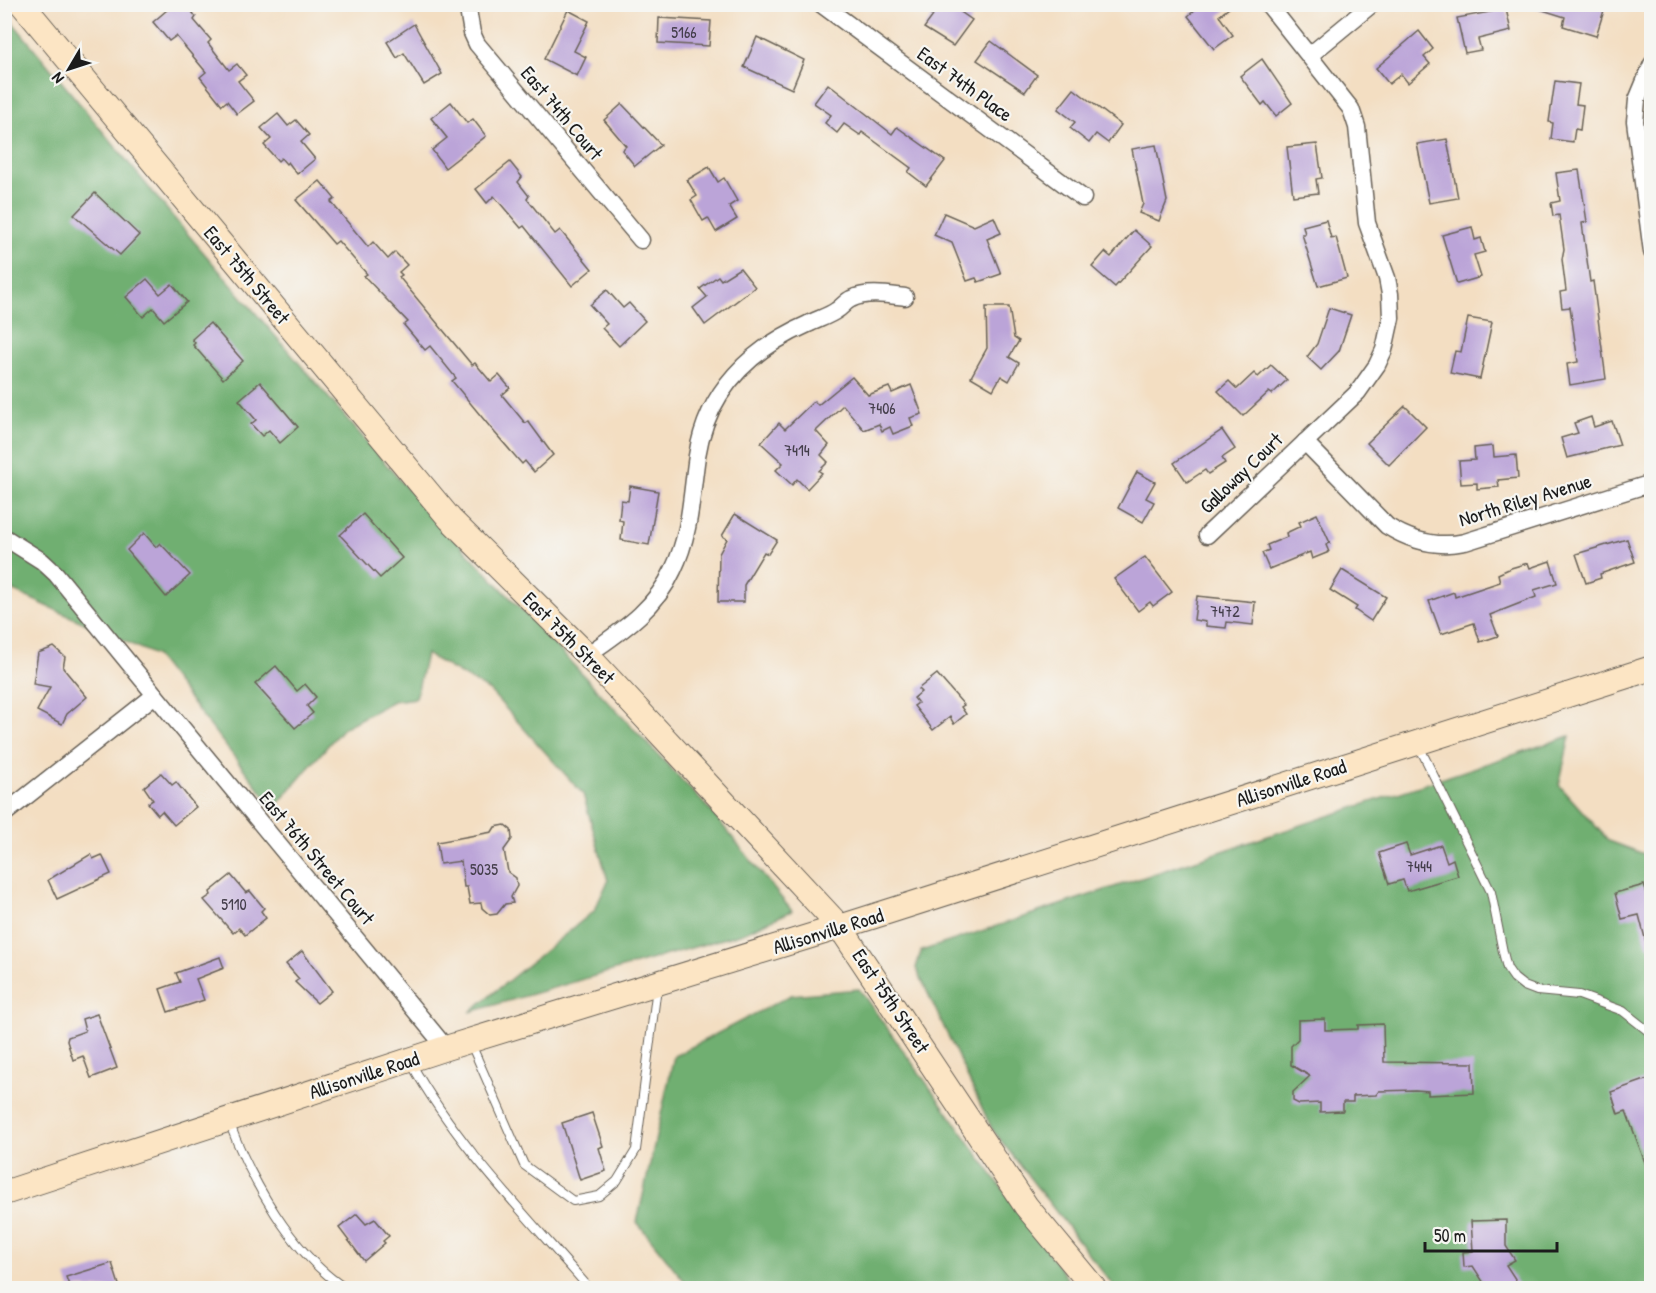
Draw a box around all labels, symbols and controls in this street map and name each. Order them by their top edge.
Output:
house number: 5166 [671,21,697,43]
north arrow [39,39,99,99]
street label: East 74th Place [912,40,1018,127]
street label: East 74th Court [515,60,610,166]
text: N [46,68,69,89]
street label: East 75th Street [198,220,297,330]
house number: 7406 [868,397,896,419]
street label: Galloway Court [1193,425,1289,519]
house number: 7414 [784,439,810,461]
street label: North Riley Avenue [1455,467,1594,532]
street label: East 75th Street [517,585,622,691]
house number: 7472 [1210,600,1240,622]
street label: Allisonville Road [1232,752,1349,813]
street label: East 76th Street Court [254,785,382,931]
house number: 7444 [1406,855,1432,877]
house number: 5035 [470,858,498,880]
house number: 5110 [221,893,247,915]
street label: Allisonville Road [769,901,887,960]
street label: East 75th Street [846,943,937,1059]
street label: Allisonville Road [305,1044,422,1105]
scale bar [1425,1215,1557,1253]
text: 50 m [1434,1223,1466,1248]

